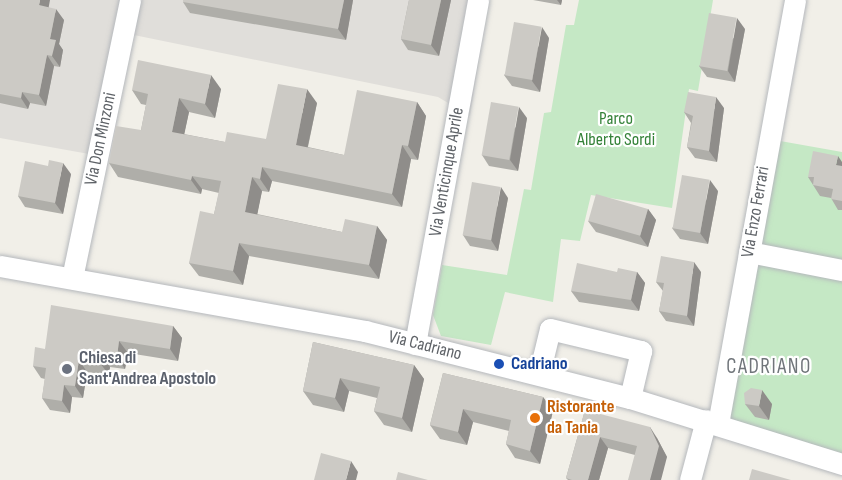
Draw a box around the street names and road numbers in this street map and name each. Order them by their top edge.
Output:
street label: Via Don Minzoni [81,90,121,188]
street label: Via Venticinque Aprile [425,106,469,238]
street label: Via Enzo Ferrari [737,165,775,259]
street label: Via Cadriano [386,326,464,366]

